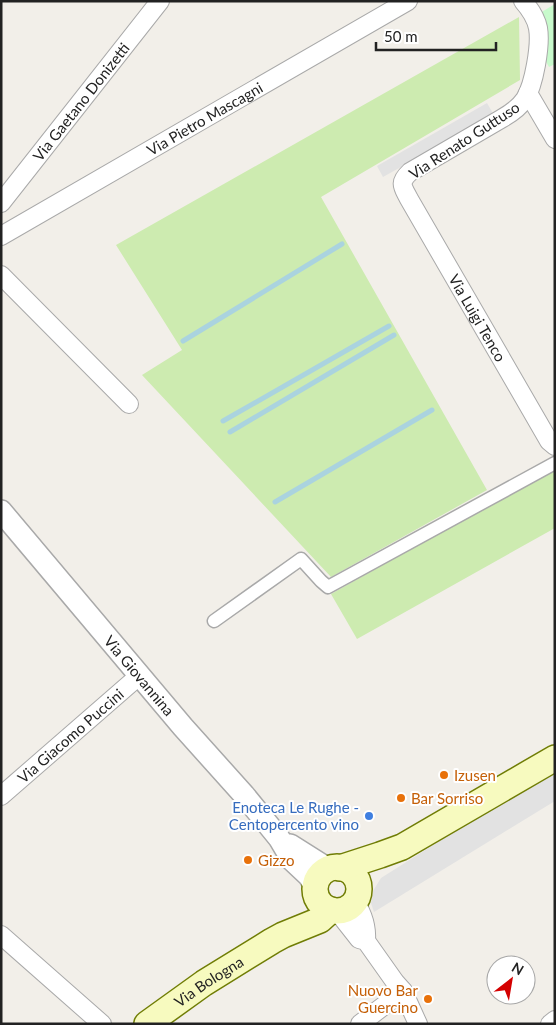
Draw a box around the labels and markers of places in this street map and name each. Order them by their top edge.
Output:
place label: Izusen [454,766,496,784]
marker: Izusen [438,769,450,781]
place label: Bar Sorriso [411,789,483,807]
marker: Bar Sorriso [395,792,407,804]
place label: Enoteca Le Rughe - Centopercento vino [229,798,359,833]
marker: Enoteca Le Rughe - Centopercento vino [363,810,375,822]
place label: Gizzo [258,851,294,869]
marker: Gizzo [242,854,254,866]
place label: Nuovo Bar Guercino [348,981,419,1016]
marker: Nuovo Bar Guercino [422,993,434,1005]

